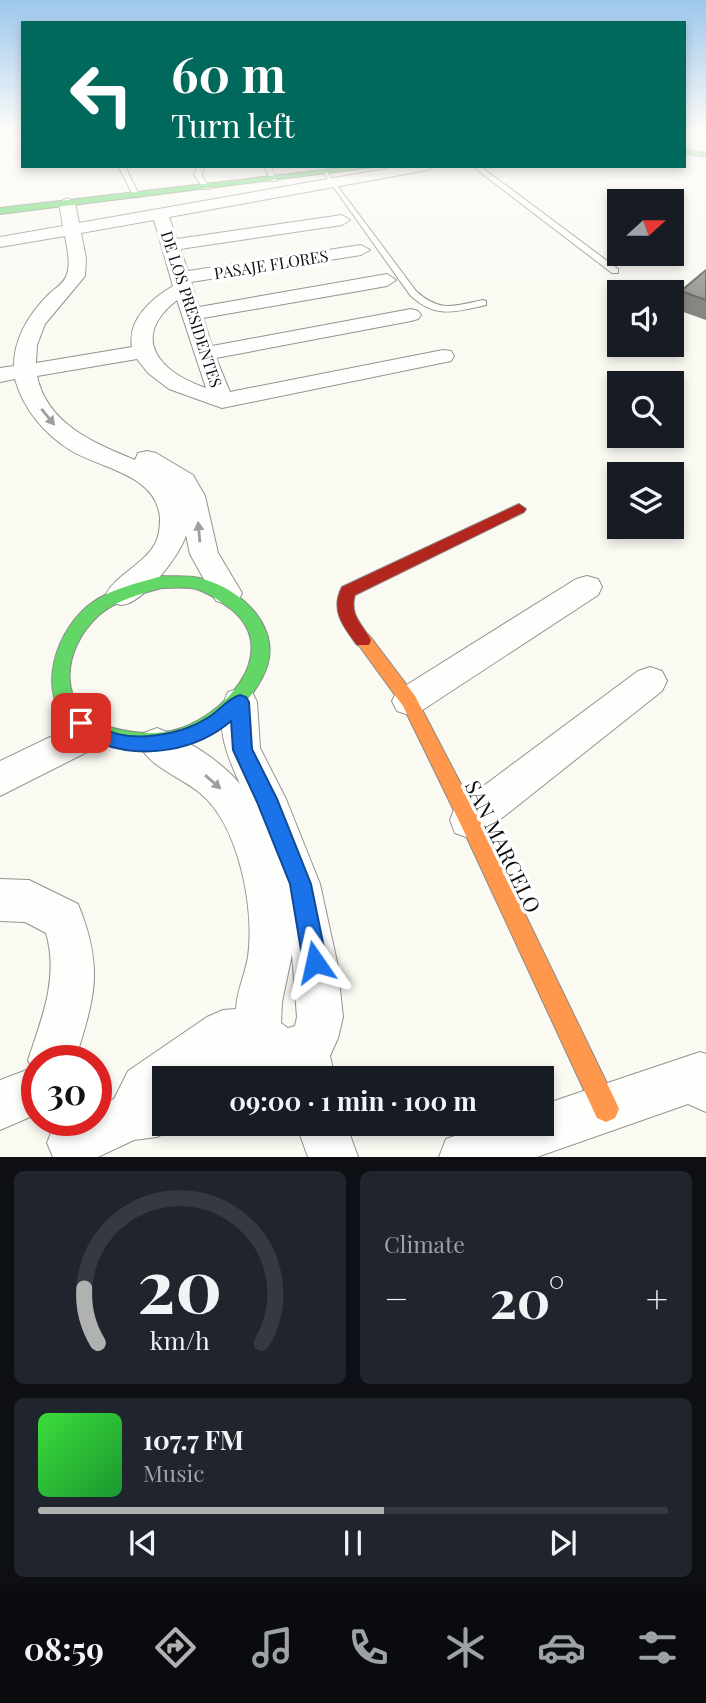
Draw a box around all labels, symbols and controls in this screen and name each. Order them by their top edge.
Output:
text: 60 m [171,40,286,105]
icon: left [56,49,147,140]
text: Turn left [171,103,295,146]
north arrow [607,189,684,266]
map controls [607,189,684,539]
street label: DE LOS PRESIDENTES [157,228,227,390]
street label: PASAJE FLORES [212,245,330,283]
button: sound [607,280,684,357]
button: search [607,371,684,448]
one-way arrow [40,408,55,426]
button: layers [607,462,684,539]
one-way arrow [193,521,204,543]
pin [51,693,111,753]
icon: arrive [62,704,100,742]
one-way arrow [204,774,222,790]
street label: SAN MARCELO [460,775,548,917]
position arrow [278,925,352,999]
speed limit sign: 30 [21,1045,112,1136]
text: 09:00 · 1 min · 100 m [229,1083,477,1118]
text: Climate [384,1228,465,1259]
text: 20 [137,1235,223,1332]
text: 20° [490,1263,565,1332]
text: − [384,1272,409,1323]
text: + [646,1272,668,1323]
text: km/h [150,1323,210,1356]
text: 107.7 FM [143,1422,244,1457]
text: Music [143,1457,204,1488]
icon: previous [124,1524,162,1562]
icon: pause [334,1524,372,1562]
icon: next [544,1524,582,1562]
icon: directions [151,1623,200,1672]
icon: music [248,1623,297,1672]
icon: phone [344,1623,393,1672]
icon: climate [441,1623,490,1672]
icon: car [537,1623,586,1672]
icon: filters [633,1623,682,1672]
text: 08:59 [24,1626,104,1669]

